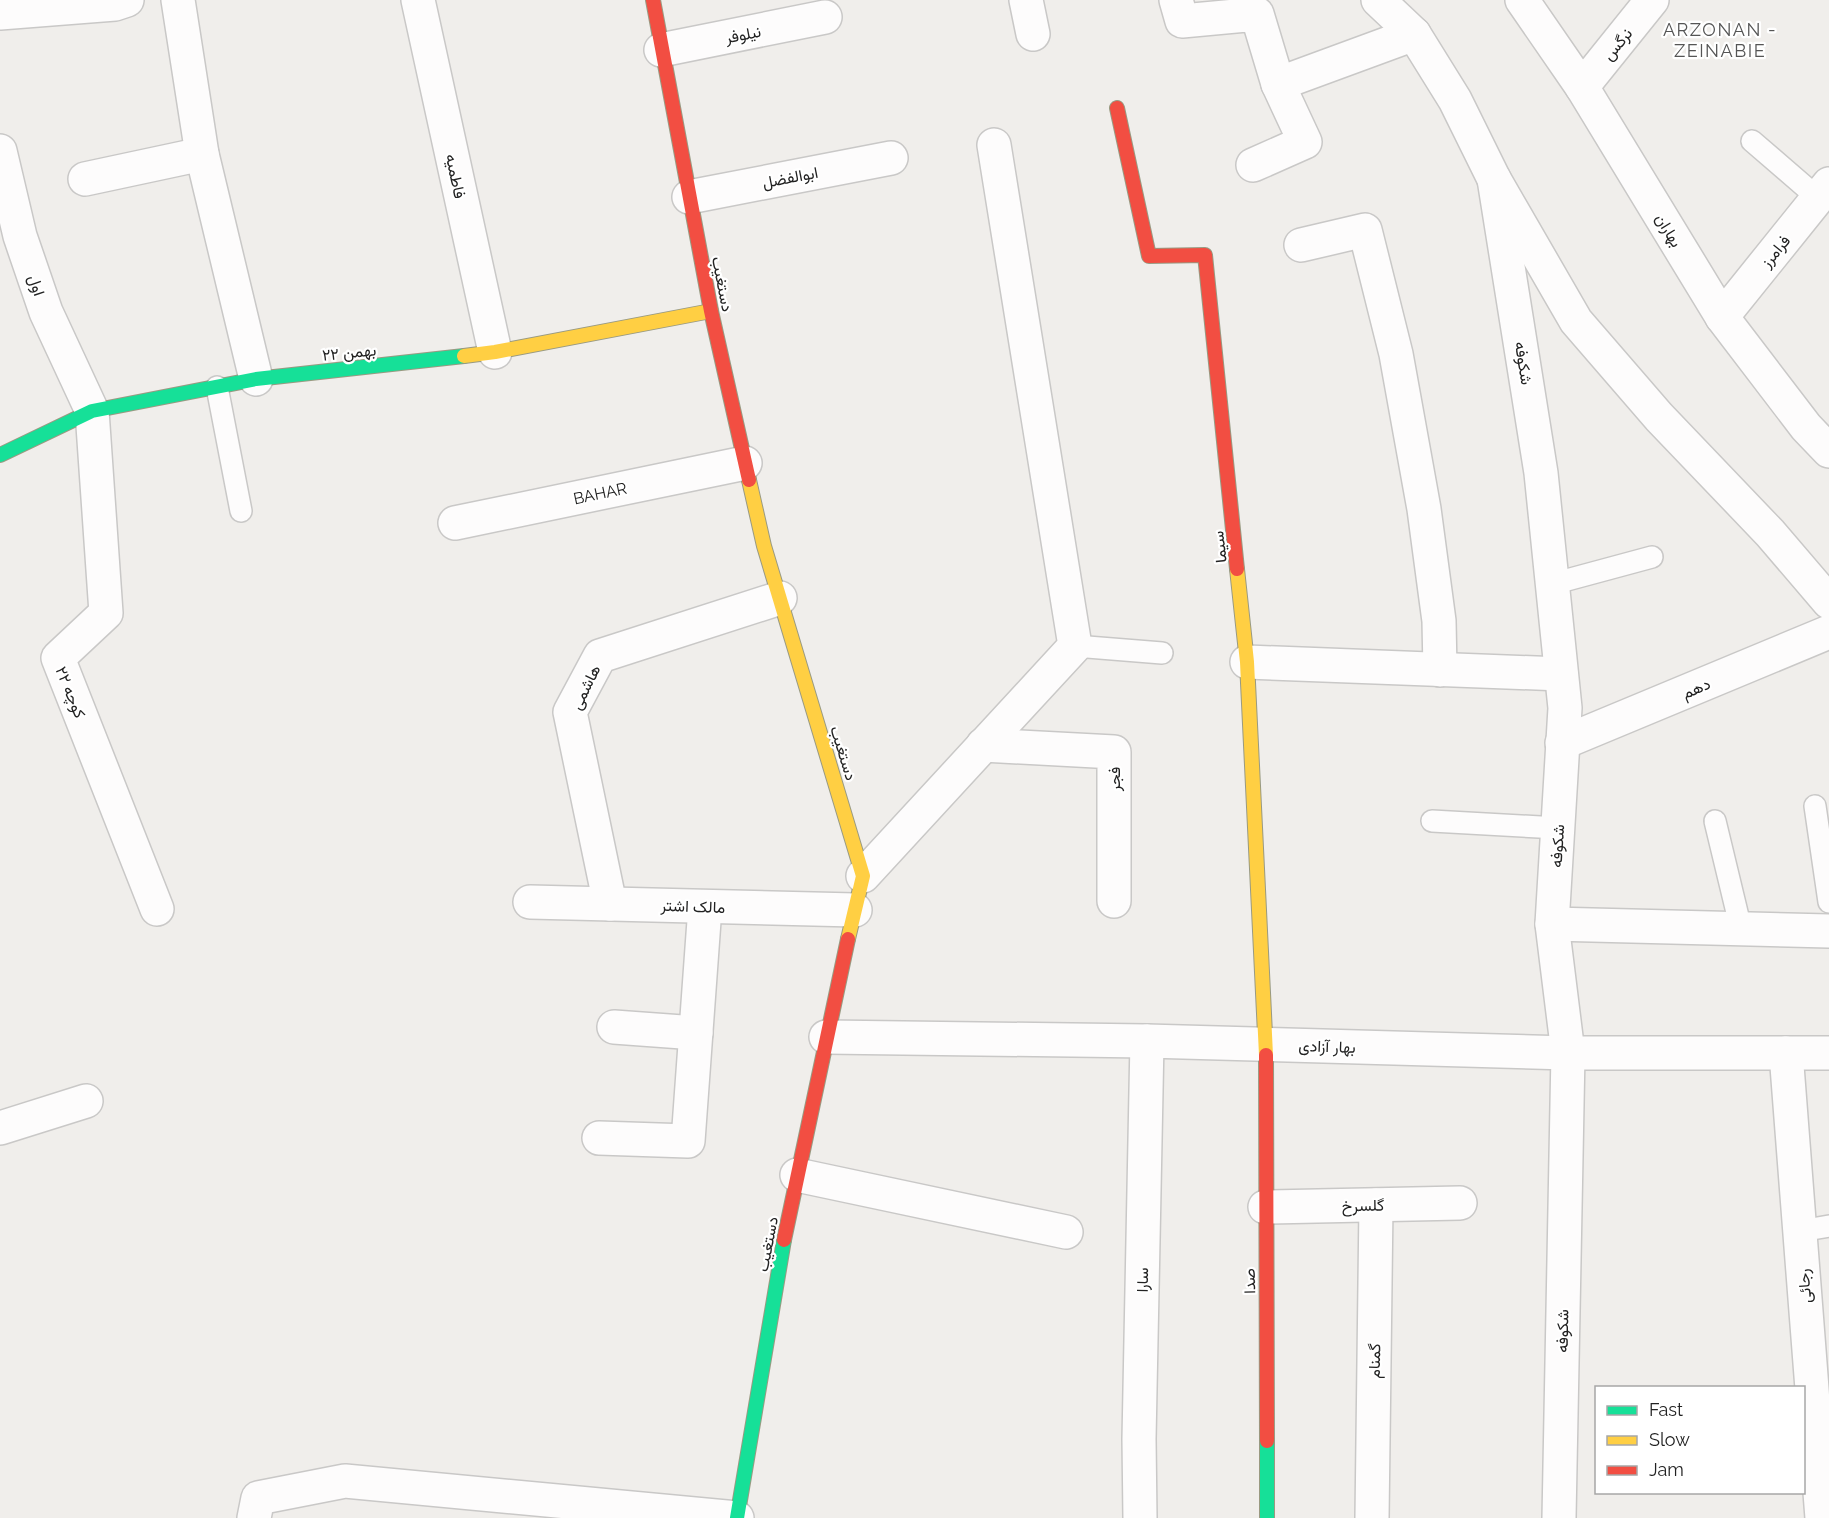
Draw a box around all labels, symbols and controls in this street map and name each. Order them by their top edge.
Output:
district label: ARZONAN - ZEINABIE [1663,19,1777,61]
street label: نیلوفر [723,22,763,48]
street label: نرگس [1599,24,1637,65]
street label: فاطمیه [442,152,470,200]
street label: ابوالفضل [761,163,820,193]
street label: بهاران [1650,210,1686,251]
street label: فرامرز [1756,231,1795,273]
street label: دستغیب [708,255,737,313]
street label: اول [23,272,49,299]
street label: ۲۲ بهمن [321,340,377,366]
street label: شکوفه [1510,340,1536,386]
street label: BAHAR [572,479,629,508]
street label: سیما [1208,530,1231,564]
street label: هاشمی [566,662,605,713]
street label: کوچه ۲۲ [50,664,89,722]
street label: دهم [1679,674,1714,704]
street label: دستغیب [826,724,861,783]
street label: فجر [1105,767,1125,792]
street label: شکوفه [1547,824,1569,868]
street label: مالک اشتر [659,896,726,918]
street label: بهار آزادی [1298,1036,1356,1058]
street label: گلسرخ [1342,1196,1384,1217]
street label: دستغیب [753,1215,782,1273]
street label: سارا [1133,1267,1153,1293]
street label: صدا [1240,1268,1259,1294]
street label: رجائی [1794,1268,1816,1304]
street label: شکوفه [1553,1309,1573,1353]
street label: گمنام [1365,1343,1385,1379]
legend [1595,1386,1805,1494]
text: Fast [1649,1399,1683,1420]
text: Slow [1649,1429,1690,1450]
text: Jam [1649,1459,1684,1480]

